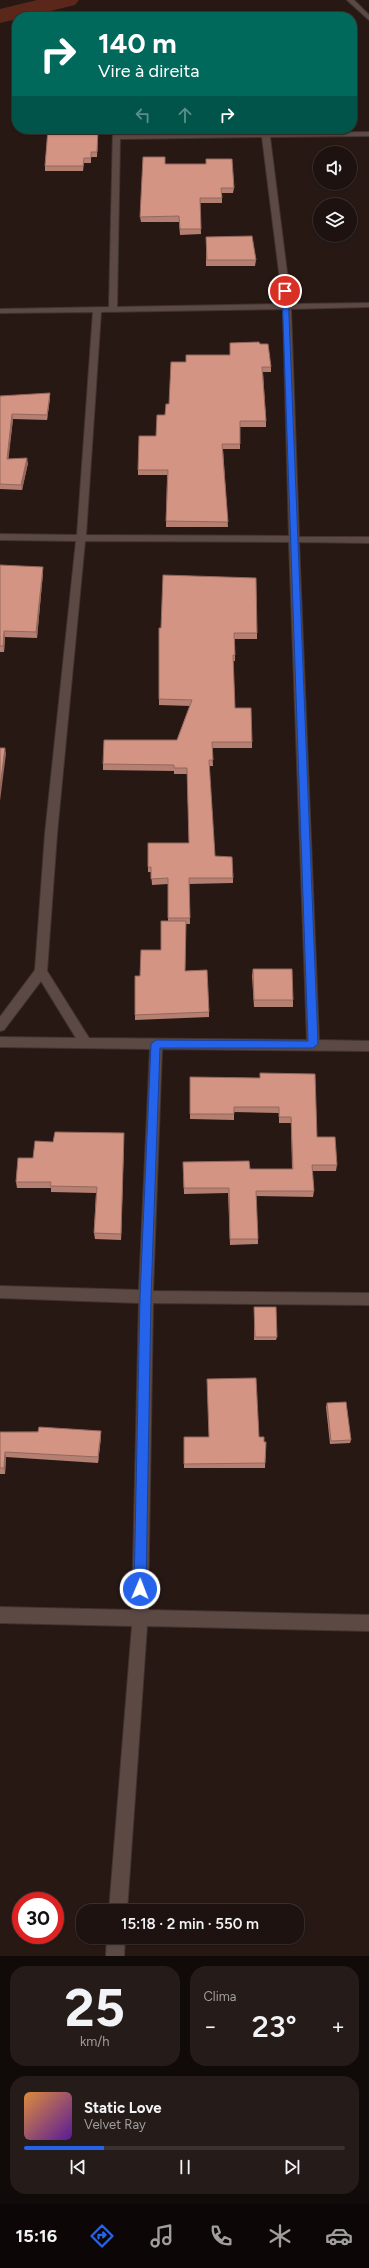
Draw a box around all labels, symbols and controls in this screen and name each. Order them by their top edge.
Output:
text: 140 m [98,26,177,60]
icon: right [32,28,84,80]
text: Vire à direita [98,60,199,82]
icon: left [132,104,154,126]
icon: ahead [174,104,196,126]
icon: right [216,104,238,126]
map controls [313,146,357,242]
button: sound [313,146,357,190]
button: layers [313,198,357,242]
pin [268,274,302,308]
icon: arrive [274,280,296,302]
position arrow [119,1568,161,1610]
speed limit sign: 30 [12,1892,64,1944]
text: 15:18 · 2 min · 550 m [121,1915,259,1933]
text: 25 [65,1977,125,2039]
text: Clima [204,1989,236,2004]
text: 23° [252,2008,297,2045]
text: − [204,2013,217,2040]
text: + [331,2013,345,2040]
text: km/h [80,2034,110,2049]
text: Static Love [84,2099,162,2117]
text: Velvet Ray [84,2117,146,2132]
icon: previous [67,2156,89,2178]
icon: pause [174,2156,196,2178]
icon: next [281,2156,303,2178]
icon: directions [88,2222,116,2250]
icon: music [148,2222,176,2250]
icon: phone [207,2222,235,2250]
icon: climate [266,2222,294,2250]
icon: car [325,2222,353,2250]
text: 15:16 [16,2225,57,2247]

